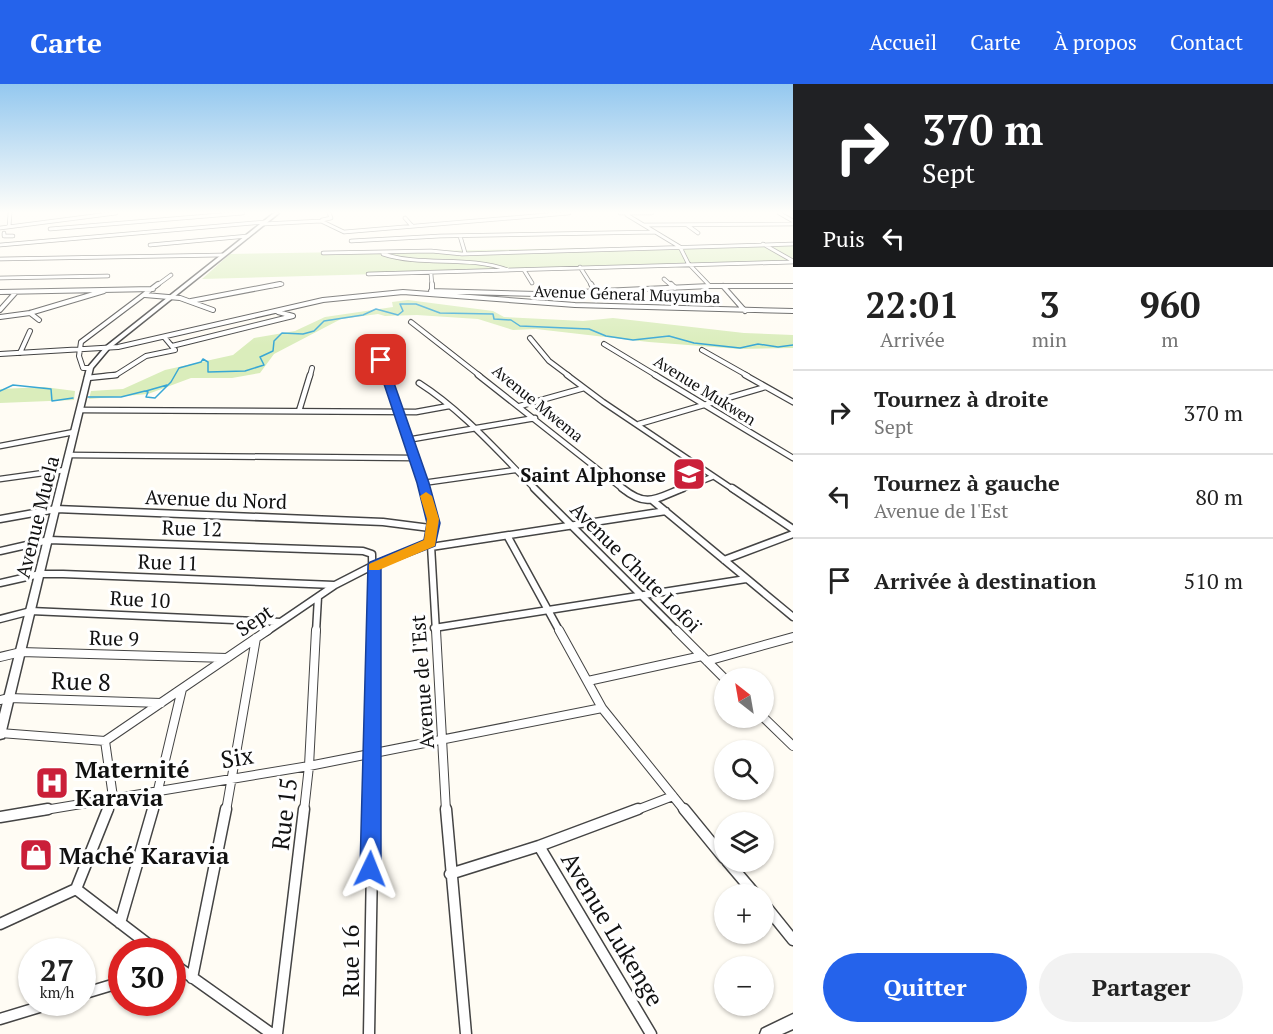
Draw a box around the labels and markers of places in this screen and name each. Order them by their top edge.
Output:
pin [355,334,406,385]
school or university icon: Saint Alphonse [671,456,707,492]
place label: Saint Alphonse [520,461,666,488]
place label: Maternité Karavia [75,753,189,813]
hospital icon: Maternité Karavia [34,765,70,801]
shop icon: Maché Karavia [18,837,54,873]
place label: Maché Karavia [59,839,230,871]

